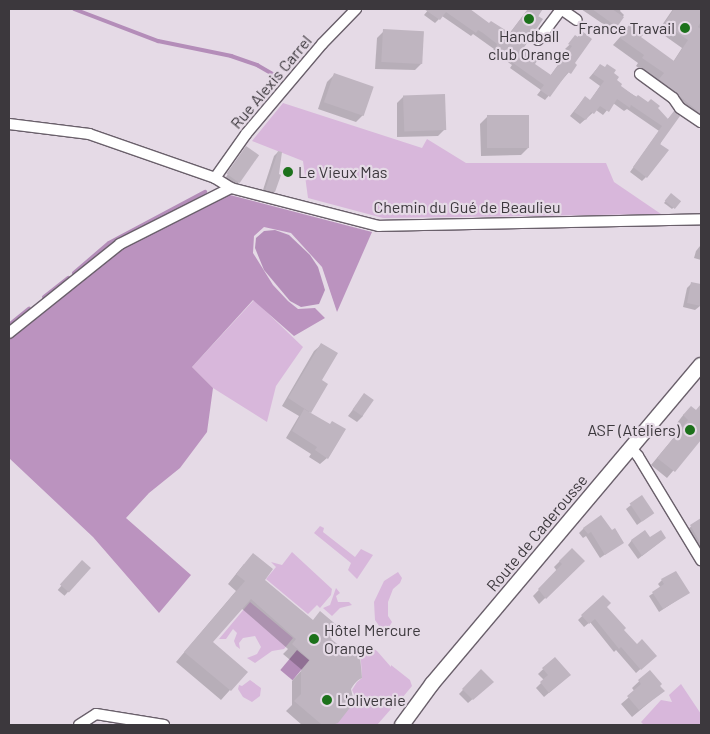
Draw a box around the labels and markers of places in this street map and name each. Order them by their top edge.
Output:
marker: Handball club Orange [523,13,535,25]
place label: France Travail [578,18,675,38]
marker: France Travail [679,22,691,34]
place label: Handball club Orange [488,26,570,64]
place label: Le Vieux Mas [298,162,388,182]
marker: Le Vieux Mas [282,166,294,178]
place label: ASF (Ateliers) [587,420,680,440]
marker: ASF (Ateliers) [684,424,696,436]
place label: Hôtel Mercure Orange [324,620,421,658]
marker: Hôtel Mercure Orange [308,633,320,645]
place label: L'oliveraie [337,690,406,710]
marker: L'oliveraie [321,694,333,706]

